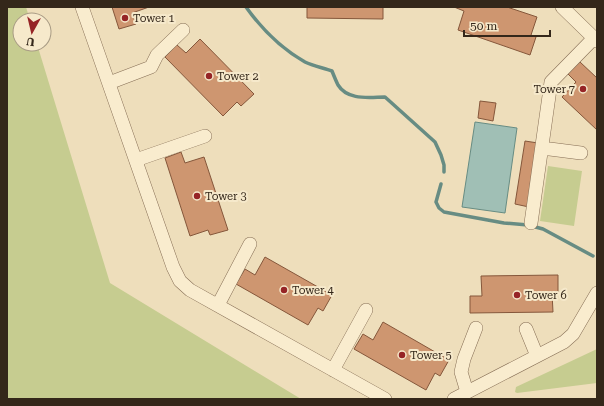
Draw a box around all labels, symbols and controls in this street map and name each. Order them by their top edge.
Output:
north arrow [12,12,52,52]
place label: Tower 1 [133,12,175,25]
scale bar [464,12,550,38]
marker: Tower 1 [120,13,130,23]
text: 50 m [470,19,497,33]
text: U [25,34,36,48]
place label: Tower 2 [217,70,259,83]
marker: Tower 2 [204,71,214,81]
place label: Tower 7 [533,83,575,96]
marker: Tower 7 [578,84,588,94]
place label: Tower 3 [205,190,247,203]
marker: Tower 3 [192,191,202,201]
place label: Tower 4 [292,284,334,297]
marker: Tower 4 [279,285,289,295]
place label: Tower 6 [525,289,567,302]
marker: Tower 6 [512,290,522,300]
place label: Tower 5 [410,349,452,362]
marker: Tower 5 [397,350,407,360]

